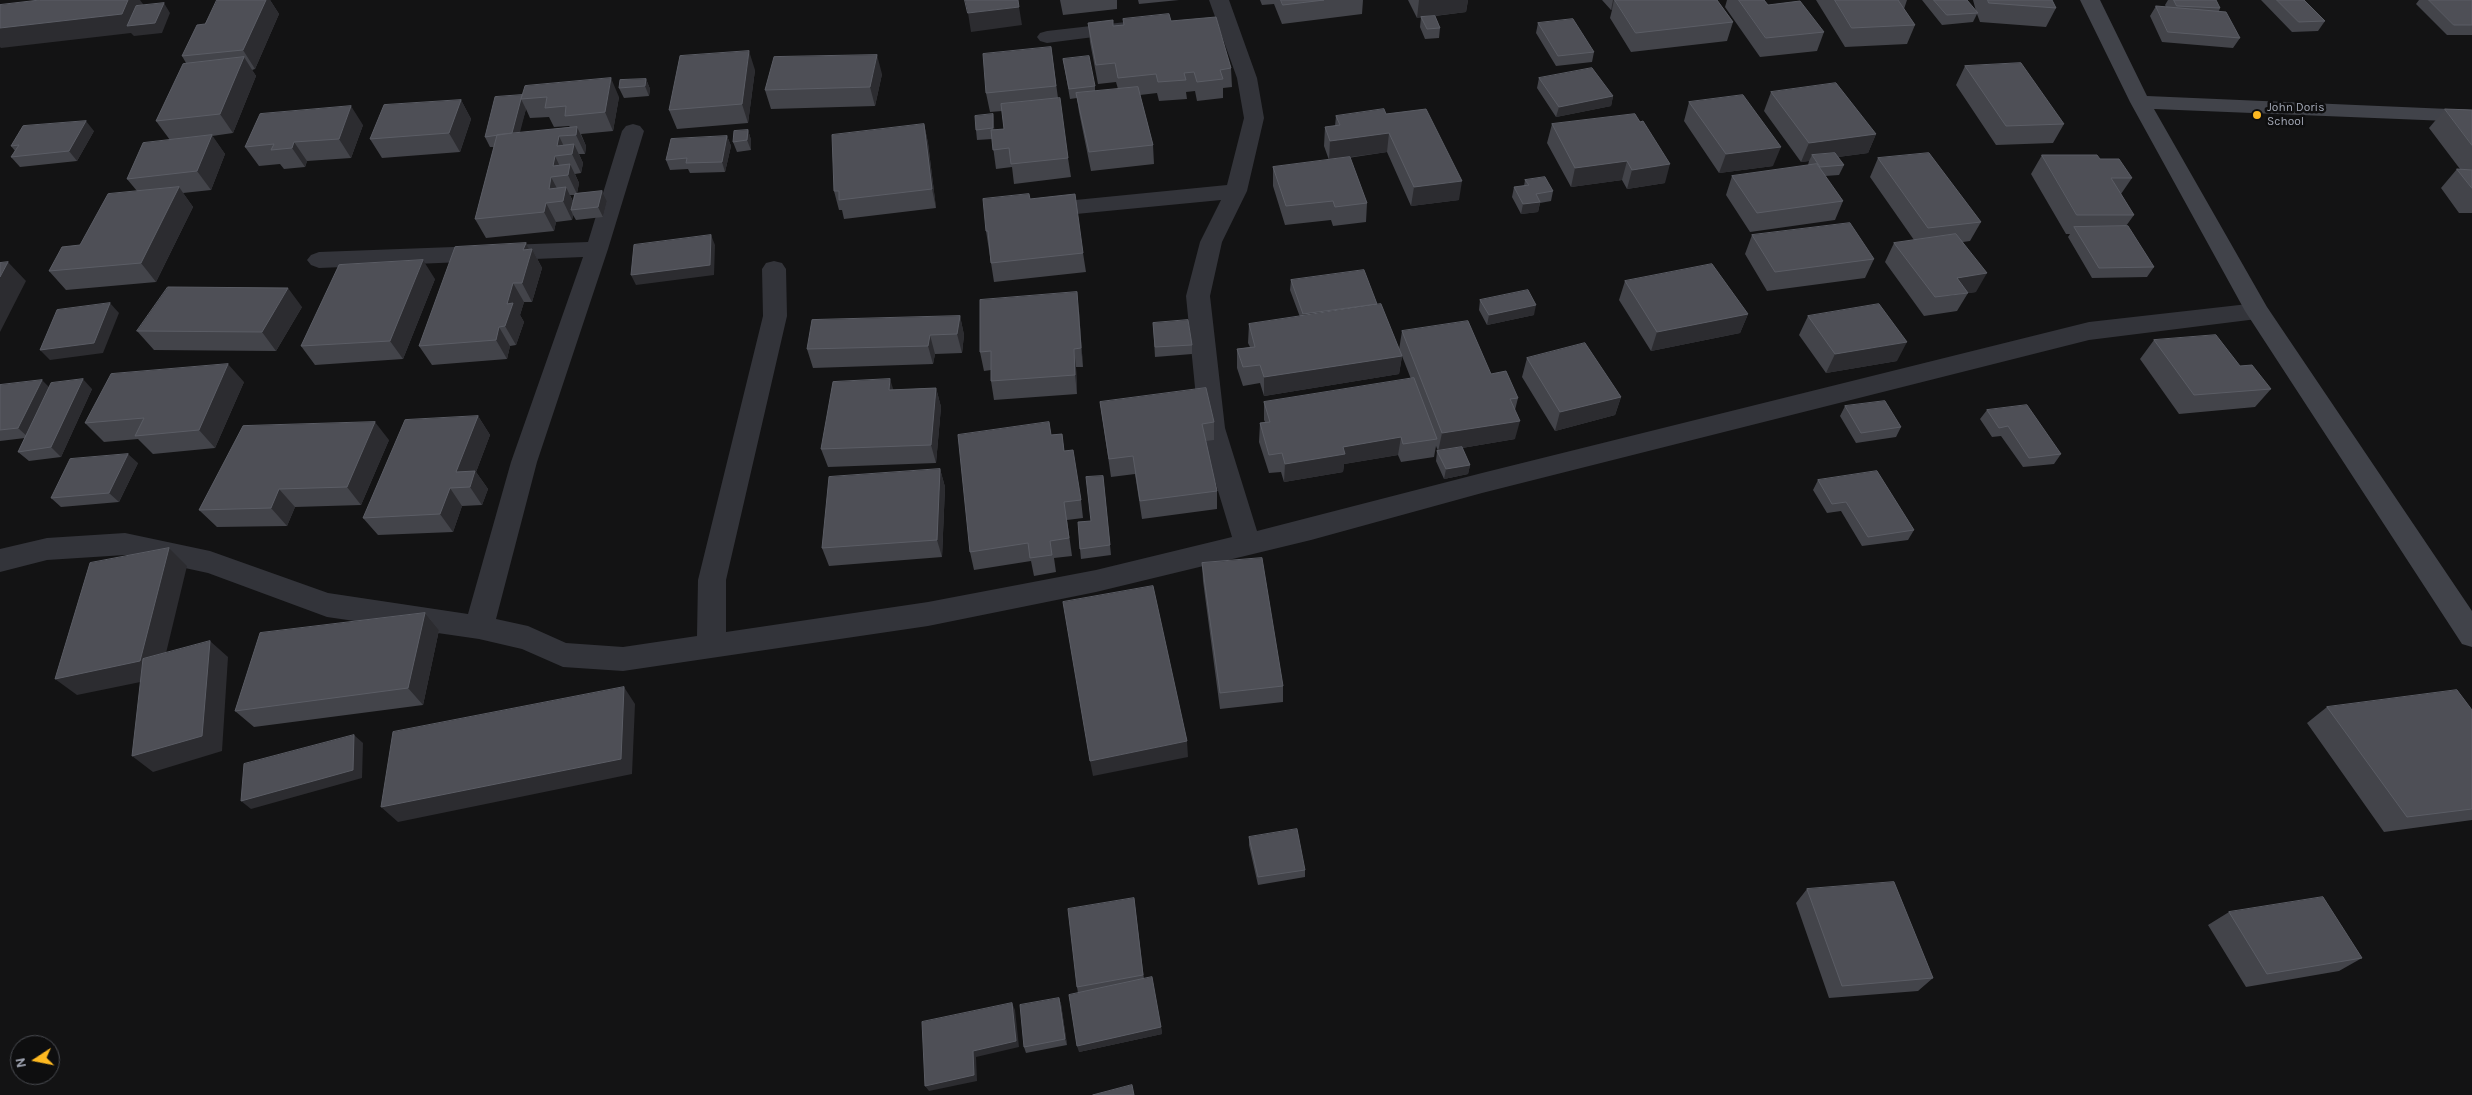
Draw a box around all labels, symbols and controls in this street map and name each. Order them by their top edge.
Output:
place label: John Doris School [2267,101,2324,129]
marker: John Doris School [2251,109,2263,121]
north arrow [10,1035,60,1085]
text: N [11,1056,30,1069]

